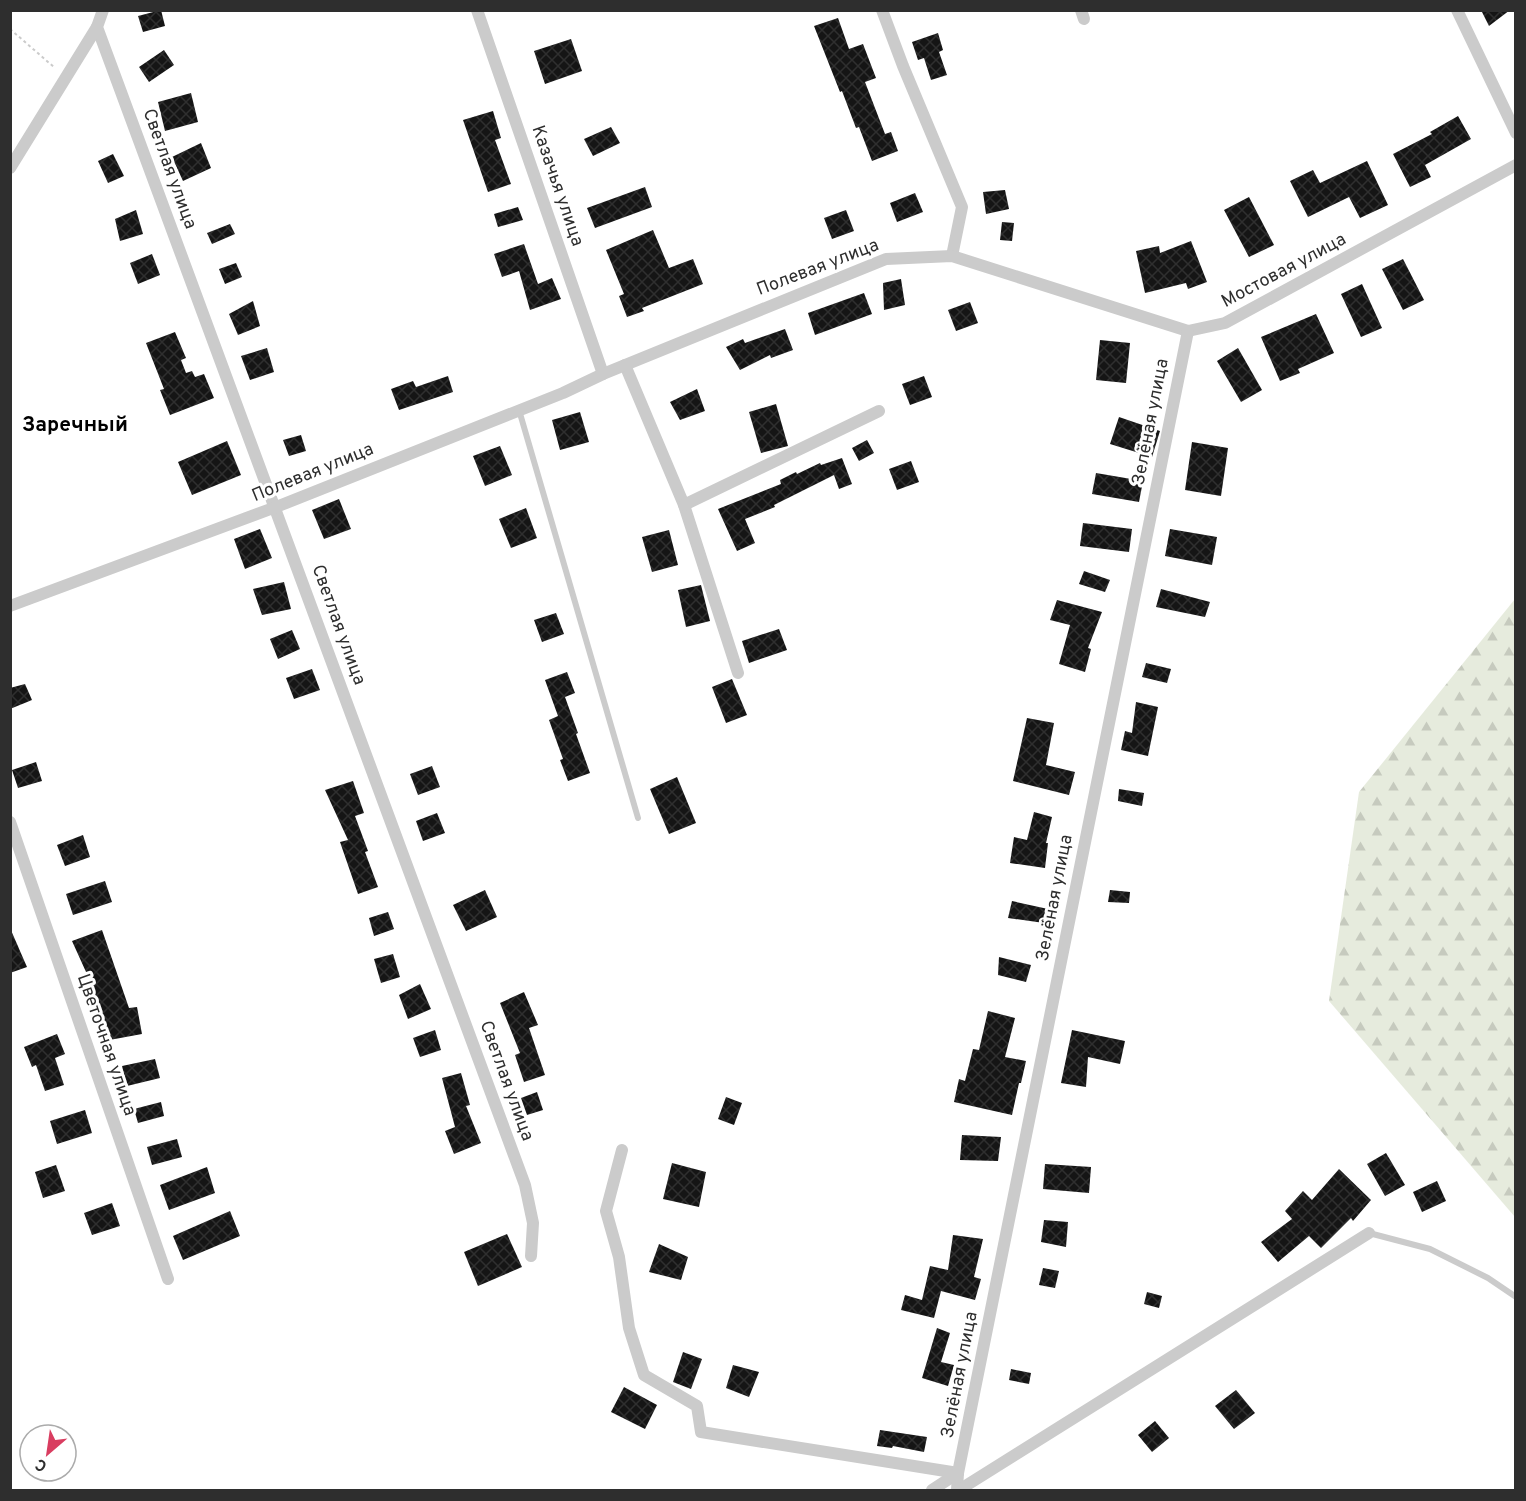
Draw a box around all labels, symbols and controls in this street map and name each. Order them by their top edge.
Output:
street label: Светлая улица [137,106,201,232]
street label: Казачья улица [526,123,588,249]
street label: Мостовая улица [1218,228,1350,314]
street label: Полевая улица [754,234,882,302]
street label: Зелёная улица [1127,357,1175,487]
district label: Заречный [22,412,128,439]
street label: Полевая улица [249,438,377,508]
street label: Светлая улица [306,562,370,688]
street label: Зелёная улица [1031,833,1079,963]
street label: Цветочная улица [71,971,141,1119]
street label: Светлая улица [474,1018,538,1144]
street label: Зелёная улица [936,1310,984,1440]
north arrow [18,1423,78,1483]
text: С [32,1453,51,1476]

